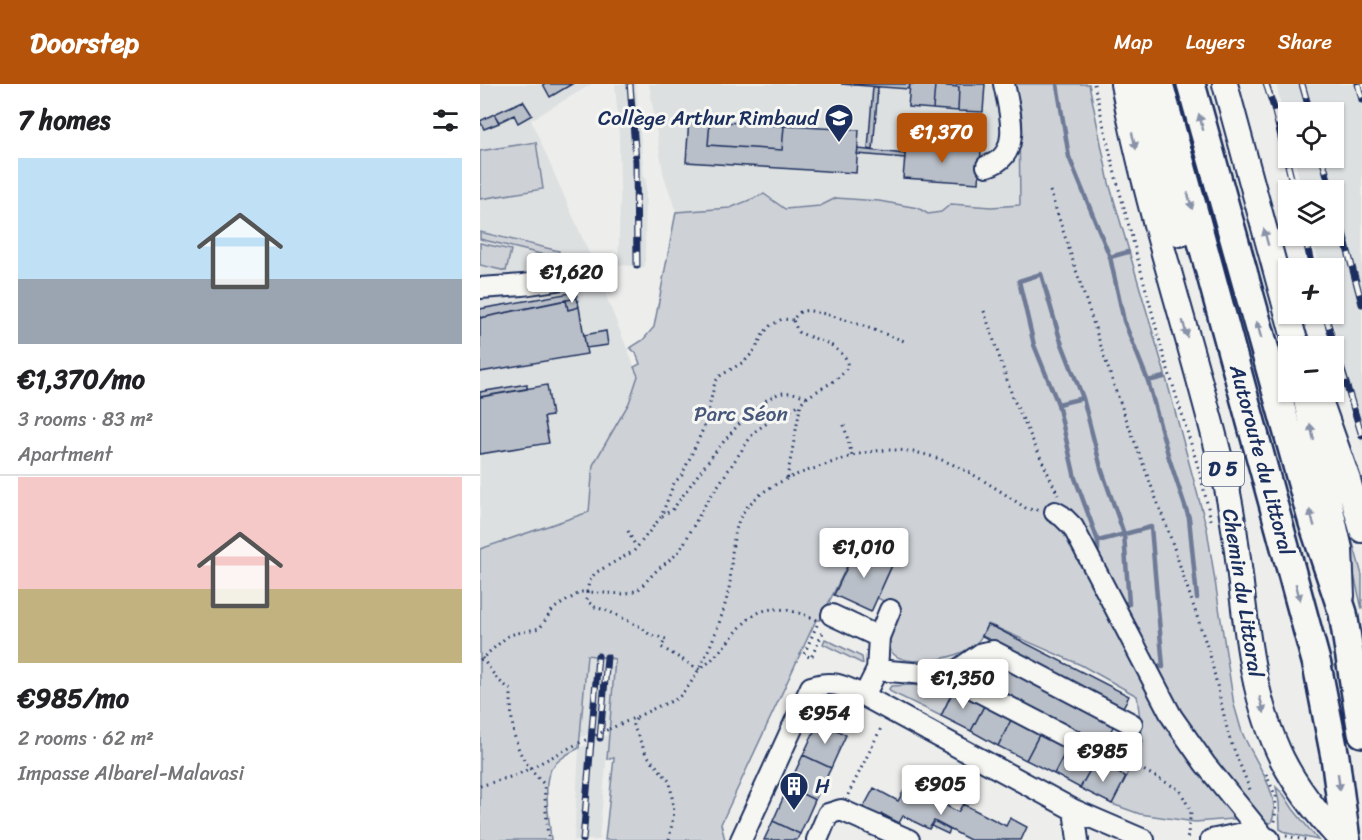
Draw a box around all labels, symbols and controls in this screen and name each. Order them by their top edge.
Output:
text: Doorstep [30,18,139,67]
text: Map [1114,23,1153,61]
text: Layers [1186,23,1245,61]
text: Share [1278,23,1332,61]
text: 7 homes [18,97,110,143]
place label: Collège Arthur Rimbaud [598,99,820,137]
school or university icon: Collège Arthur Rimbaud [823,102,855,144]
map controls [1278,102,1344,402]
button: locate [1278,102,1344,168]
icon: filters [429,104,462,137]
pin: €1,370 [893,113,991,164]
one-way arrow [1196,113,1206,131]
text: €1,370 [911,115,973,150]
one-way arrow [1130,132,1140,151]
button: layers [1278,180,1344,246]
one-way arrow [1186,192,1196,210]
icon: home [186,197,294,305]
one-way arrow [1261,228,1271,246]
pin: €1,620 [523,253,621,304]
text: €1,620 [541,255,603,290]
button: + [1278,258,1344,324]
one-way arrow [1181,321,1190,339]
one-way arrow [1254,321,1263,339]
button: − [1278,336,1344,402]
text: €1,370/mo [18,356,145,402]
street label: Autoroute du Littoral [1218,359,1306,561]
park label: Parc Séon [694,395,788,433]
text: 3 rooms · 83 m² [18,402,153,437]
one-way arrow [1307,422,1316,441]
text: Apartment [18,437,112,472]
road number: D 5 [1202,452,1244,486]
street label: Chemin du Littoral [1211,506,1275,681]
one-way arrow [1307,509,1316,527]
icon: home [186,516,294,624]
pin: €1,010 [815,528,913,579]
text: €1,010 [833,530,895,565]
one-way arrow [1294,583,1303,601]
pin: €1,350 [914,659,1012,710]
text: €1,350 [931,661,995,696]
text: €985/mo [18,675,129,721]
pin: €954 [789,694,861,745]
text: €954 [800,696,850,731]
one-way arrow [1258,696,1267,714]
text: 2 rooms · 62 m² [18,721,154,756]
pin: €985 [1067,732,1139,783]
text: €985 [1078,734,1128,769]
text: Impasse Albarel-Malavasi [18,756,244,791]
pin: €905 [905,765,977,816]
place label: H [815,767,830,805]
text: €905 [916,767,966,802]
building icon: H [778,770,810,812]
one-way arrow [1334,773,1343,792]

